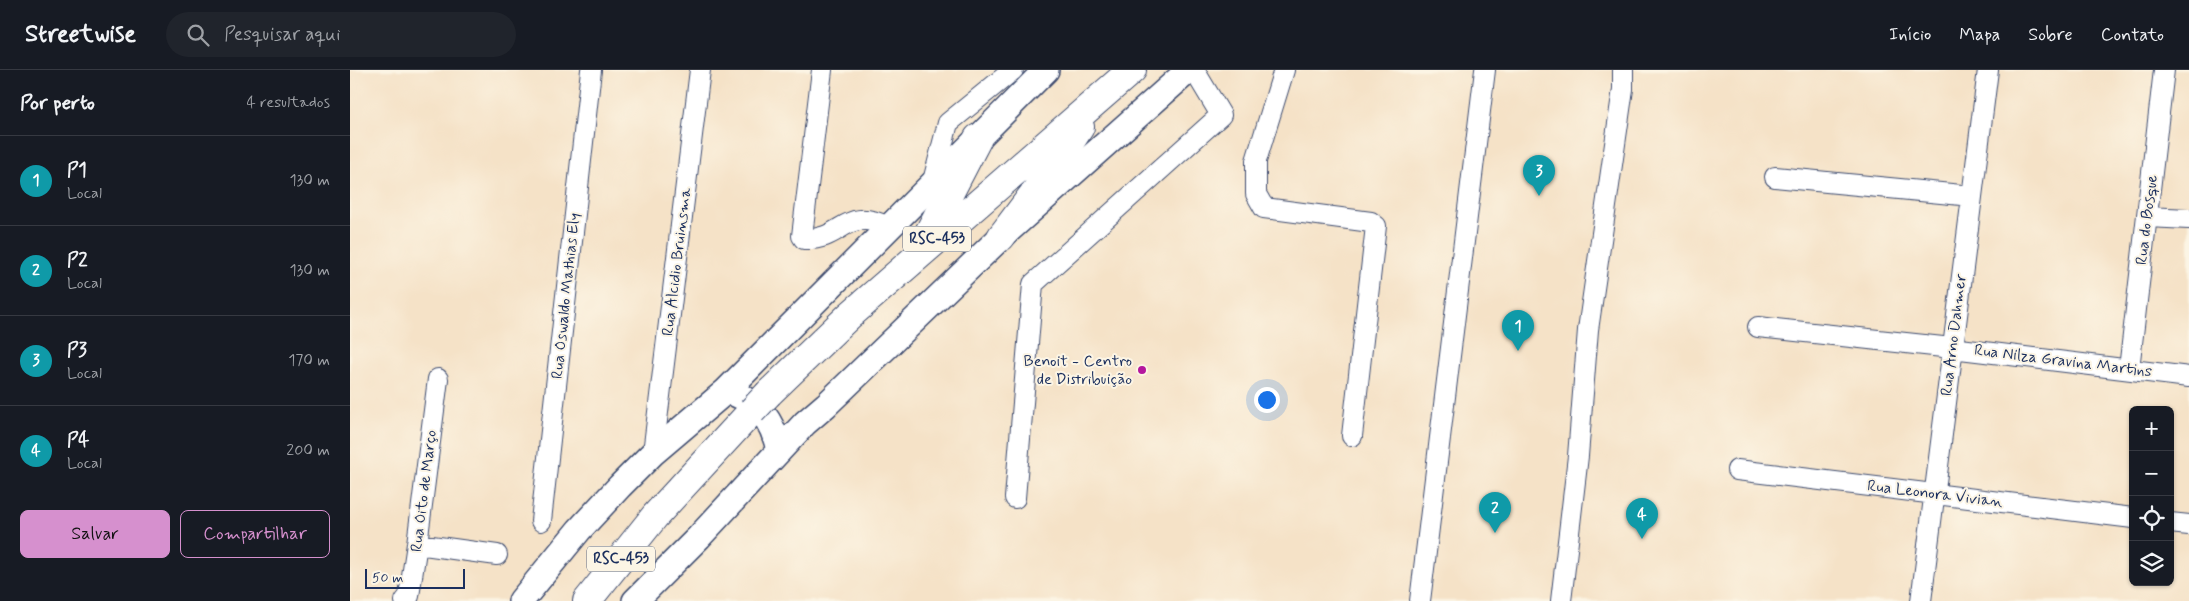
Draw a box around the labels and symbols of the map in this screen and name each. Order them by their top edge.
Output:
pin: 3 [1523,155,1555,196]
street label: Rua do Bosque [2131,173,2163,266]
street label: Rua Alcidio Bruinsma [657,186,697,337]
street label: Rua Oswaldo Mathias Ely [547,212,585,380]
road number: RSC-453 [903,226,971,252]
street label: Rua Arno Dahmer [1936,272,1972,397]
pin: 1 [1502,310,1534,351]
street label: Rua Nilza Gravina Martins [1973,340,2153,382]
place label: Benoit - Centro de Distribuição [1024,351,1132,390]
marker: Benoit - Centro de Distribuição [1136,364,1148,376]
your location [1254,387,1280,413]
street label: Rua Oito de Março [406,429,442,553]
street label: Rua Leonora Vivian [1866,475,2004,513]
pin: 2 [1479,492,1511,533]
pin: 4 [1626,498,1658,539]
road number: RSC-453 [587,546,655,572]
scale bar [365,566,465,589]

